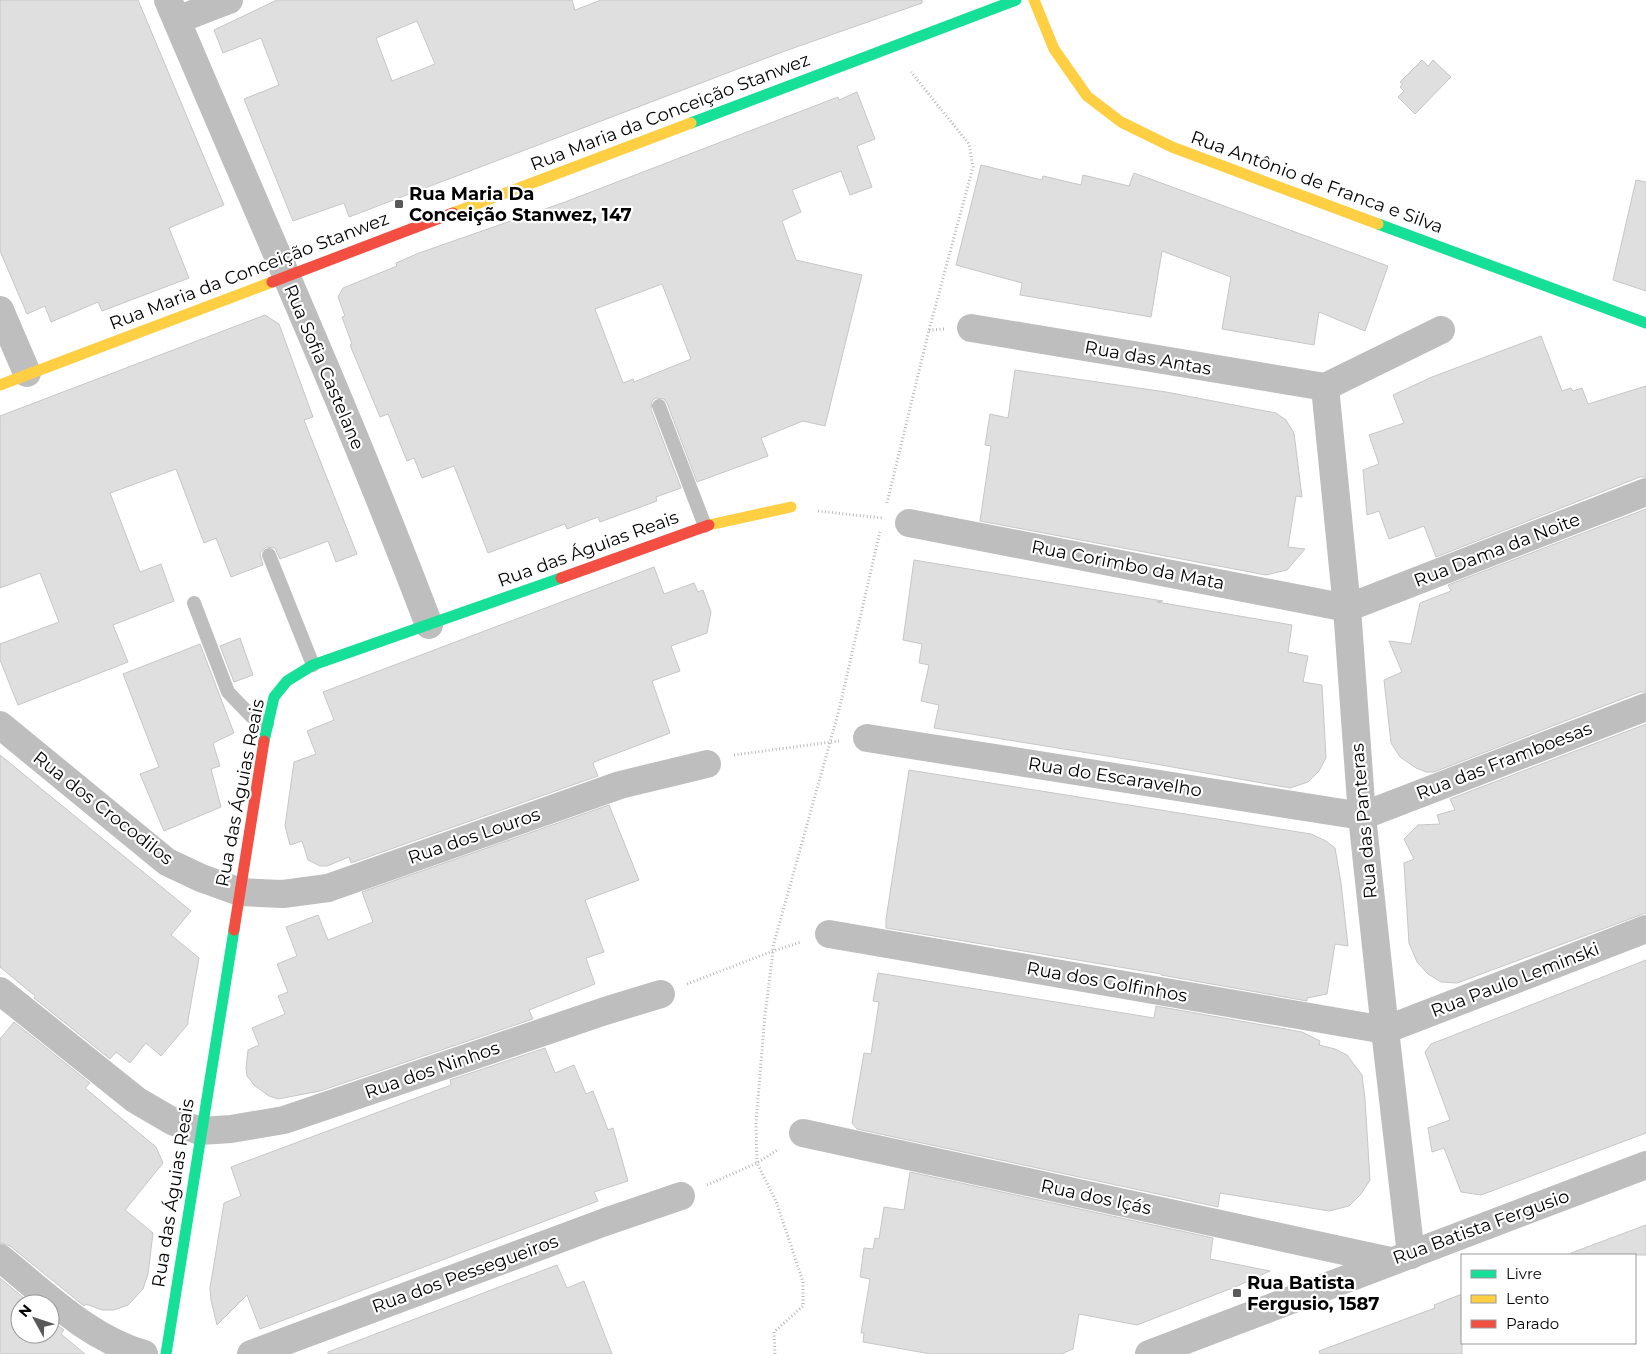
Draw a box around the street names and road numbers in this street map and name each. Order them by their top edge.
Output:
street label: Rua Maria da Conceição Stanwez [527,48,813,176]
street label: Rua Antônio de Franca e Silva [1188,126,1446,238]
street label: Rua Maria da Conceição Stanwez [106,207,392,335]
street label: Rua Sofia Castelane [279,281,369,453]
street label: Rua das Antas [1083,336,1213,380]
street label: Rua das Águias Reais [495,506,682,592]
street label: Rua Dama da Noite [1411,508,1583,592]
street label: Rua Corimbo da Mata [1030,535,1226,595]
street label: Rua das Águias Reais [211,697,269,889]
street label: Rua das Framboesas [1413,717,1595,805]
street label: Rua das Panteras [1346,742,1382,900]
street label: Rua dos Crocodilos [29,746,178,870]
street label: Rua do Escaravelho [1027,752,1203,802]
street label: Rua dos Louros [405,803,543,869]
street label: Rua Paulo Leminski [1428,938,1602,1022]
street label: Rua dos Golfinhos [1025,957,1189,1007]
street label: Rua dos Ninhos [362,1037,503,1103]
street label: Rua das Águias Reais [147,1097,199,1289]
street label: Rua dos Içás [1039,1175,1153,1219]
street label: Rua Batista Fergusio [1390,1185,1572,1269]
street label: Rua dos Pessegueiros [369,1230,561,1318]

